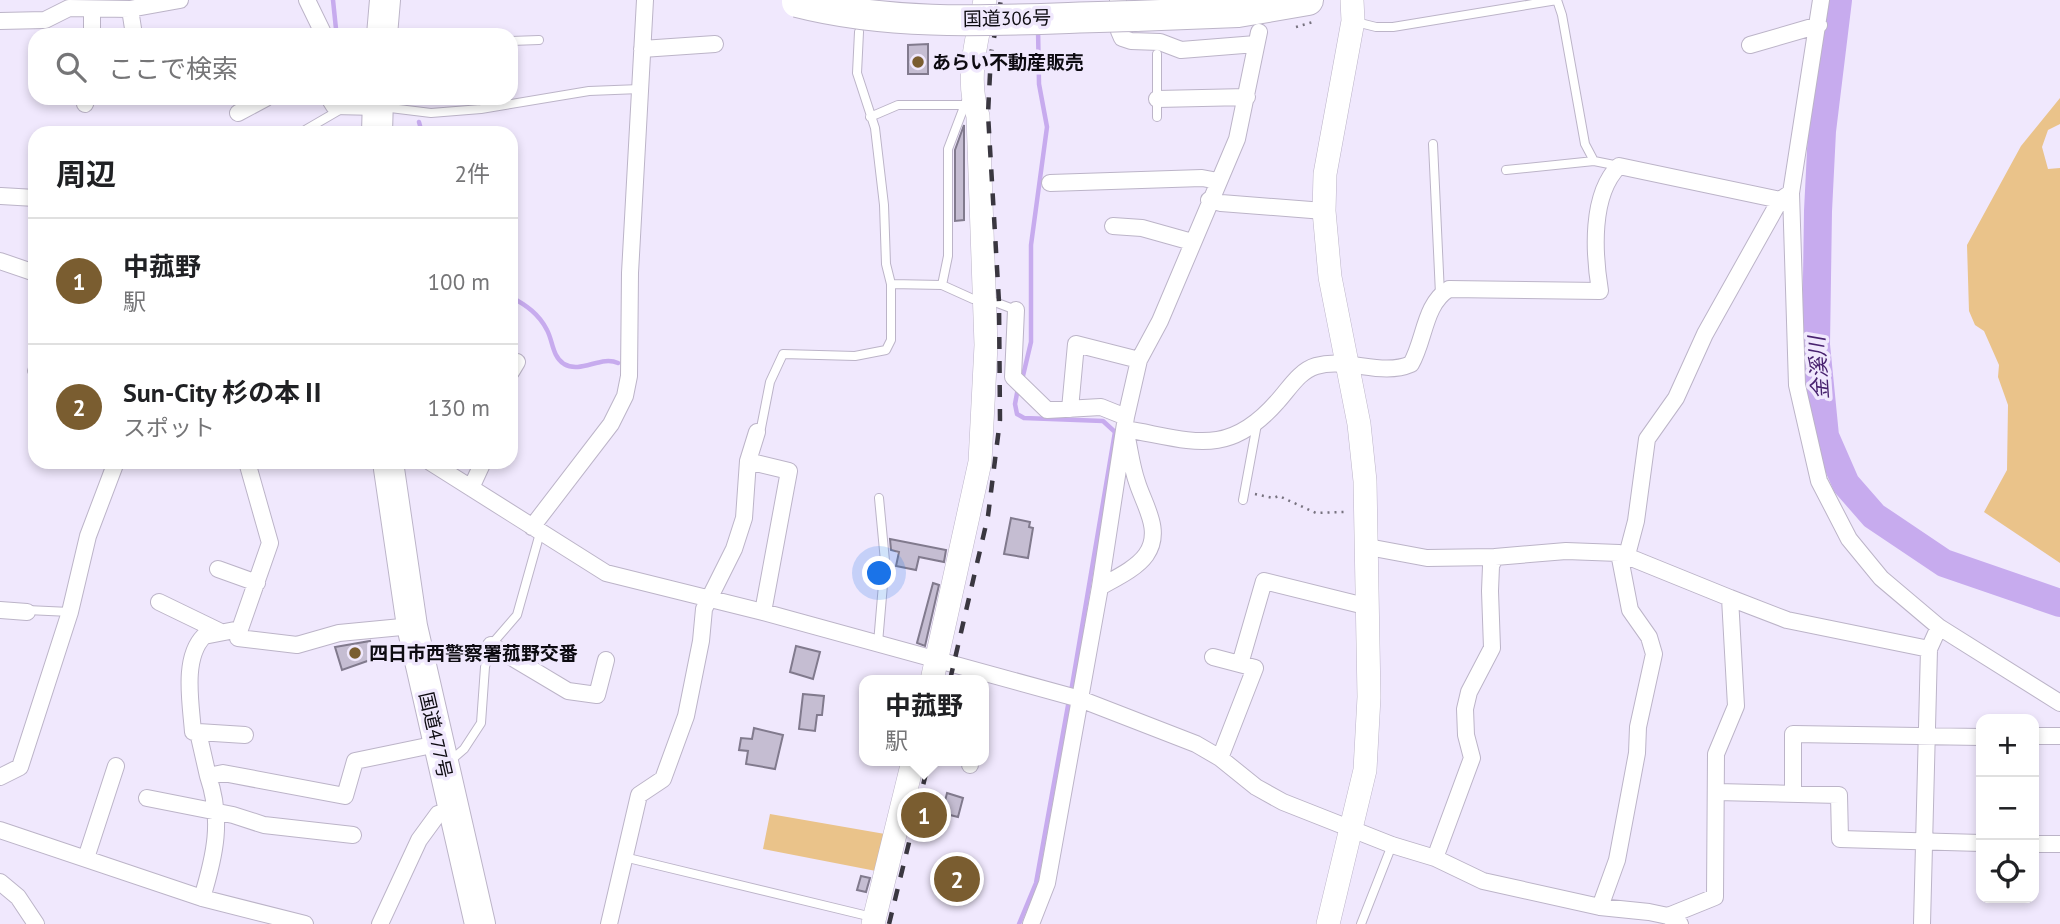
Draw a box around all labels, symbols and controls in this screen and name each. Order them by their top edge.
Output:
street label: 国道306号 [963,5,1051,31]
search box [28,28,518,105]
icon: search [52,48,90,86]
place label: あらい不動産販売 [932,50,1084,74]
text: ここで検索 [108,52,238,85]
marker: あらい不動産販売 [910,54,926,70]
text: 周辺 [56,154,116,193]
text: 2件 [454,159,490,188]
text: 中菰野 [123,250,201,283]
text: 1 [72,267,86,296]
text: 100 m [428,267,490,296]
text: 駅 [123,287,146,316]
water label: 金溪川 [1803,334,1834,400]
text: Sun-City 杉の本Ⅱ [123,376,326,409]
text: 2 [72,393,86,422]
text: 130 m [428,393,490,422]
text: スポット [123,413,215,442]
your location [862,556,896,590]
place label: 四日市西警察署菰野交番 [369,641,578,665]
marker: 四日市西警察署菰野交番 [347,645,363,661]
popup [859,675,989,766]
street label: 国道477号 [414,689,458,781]
text: 中菰野 [885,689,963,722]
map controls [1976,714,2039,903]
button: + [1976,714,2039,777]
text: 駅 [885,726,908,755]
button: − [1976,777,2039,840]
pin: 1 [901,789,947,841]
button: locate [1976,840,2039,903]
pin: 2 [934,853,980,905]

